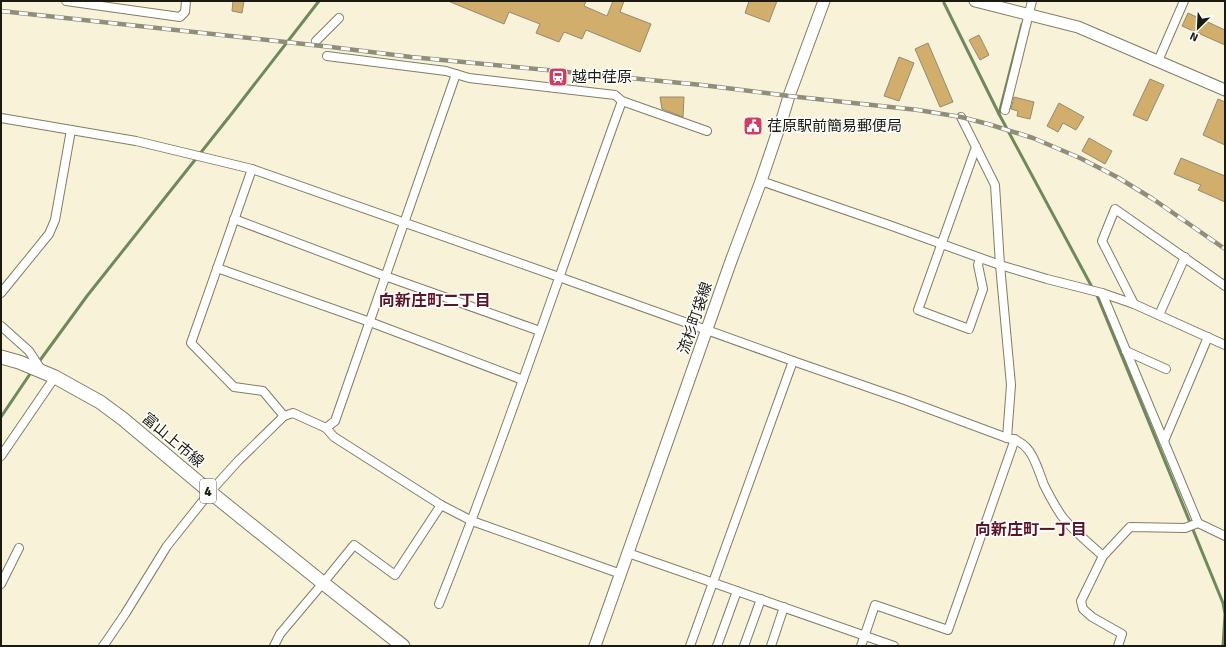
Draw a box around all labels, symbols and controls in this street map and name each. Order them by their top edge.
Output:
north arrow [1178,8,1218,48]
text: N [1188,29,1200,44]
station icon: 越中荏原 [547,66,569,88]
place label: 越中荏原 [571,68,632,86]
public building icon: 荏原駅前簡易郵便局 [742,115,764,137]
place label: 荏原駅前簡易郵便局 [767,117,902,135]
street label: 流杉町袋線 [674,280,716,356]
district label: 向新庄町二丁目 [379,291,491,311]
street label: 富山上市線 [138,409,208,471]
road number: 4 [200,479,216,503]
district label: 向新庄町一丁目 [975,520,1087,540]

